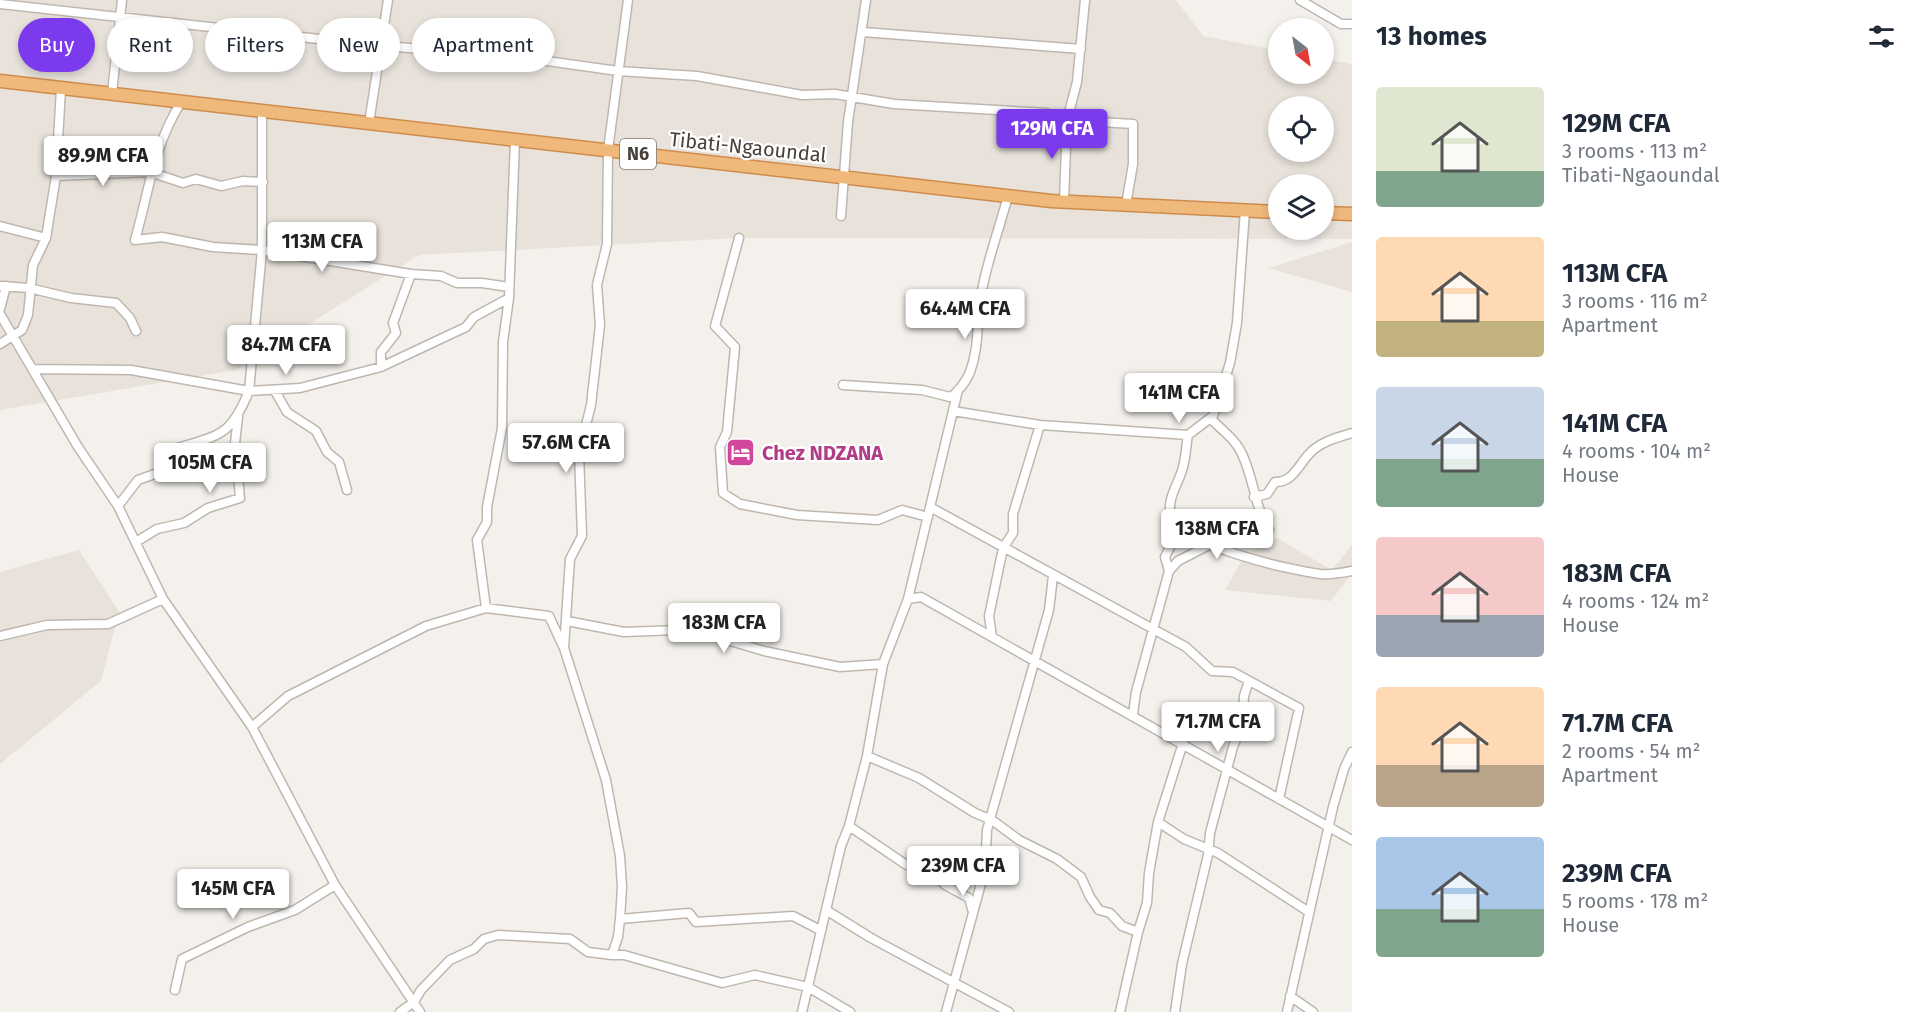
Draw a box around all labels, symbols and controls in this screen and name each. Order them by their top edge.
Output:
chip: Buy [18,18,95,72]
chip: Rent [107,18,193,72]
chip: Filters [205,18,305,72]
chip: New [317,18,400,72]
chip: Apartment [412,18,555,72]
north arrow [1268,18,1334,84]
map controls [1268,18,1334,240]
icon: filters [1865,20,1898,53]
text: 13 homes [1376,21,1487,52]
button: locate [1268,96,1334,162]
text: 129M CFA [1562,108,1670,139]
pin: 129M CFA [990,109,1114,160]
icon: home [1424,111,1496,183]
text: 129M CFA [1010,116,1094,140]
street label: Tibati-Ngaoundal [668,127,828,167]
pin: 89.9M CFA [34,136,172,187]
road number: N6 [620,139,656,169]
text: 3 rooms · 113 m² [1562,139,1707,163]
text: 89.9M CFA [58,143,148,167]
text: Tibati-Ngaoundal [1562,163,1720,187]
button: layers [1268,174,1334,240]
pin: 113M CFA [260,222,384,273]
text: 113M CFA [281,229,363,253]
text: 113M CFA [1562,258,1667,289]
icon: home [1424,261,1496,333]
pin: 64.4M CFA [896,289,1034,340]
text: 3 rooms · 116 m² [1562,289,1708,313]
text: 64.4M CFA [920,296,1010,320]
text: Apartment [1562,313,1658,337]
pin: 84.7M CFA [217,325,355,376]
text: 84.7M CFA [241,332,331,356]
pin: 141M CFA [1117,373,1241,424]
text: 141M CFA [1139,380,1219,404]
text: 141M CFA [1562,408,1667,439]
icon: home [1424,411,1496,483]
pin: 57.6M CFA [497,423,635,474]
text: 57.6M CFA [522,430,610,454]
hotel icon: Chez NDZANA [725,437,757,469]
text: 4 rooms · 104 m² [1562,439,1711,463]
place label: Chez NDZANA [762,441,884,465]
pin: 105M CFA [148,443,272,494]
text: 105M CFA [168,450,252,474]
text: House [1562,463,1619,487]
pin: 138M CFA [1155,509,1279,560]
text: 138M CFA [1175,516,1259,540]
text: 183M CFA [1562,558,1671,589]
icon: home [1424,561,1496,633]
text: 4 rooms · 124 m² [1562,589,1709,613]
pin: 183M CFA [662,603,786,654]
text: 183M CFA [682,610,766,634]
text: House [1562,613,1619,637]
pin: 71.7M CFA [1149,702,1287,753]
text: 71.7M CFA [1562,708,1673,739]
text: 71.7M CFA [1175,709,1261,733]
icon: home [1424,711,1496,783]
text: 2 rooms · 54 m² [1562,739,1701,763]
text: Apartment [1562,763,1658,787]
pin: 239M CFA [901,846,1025,897]
text: 239M CFA [921,853,1005,877]
text: 239M CFA [1562,858,1671,889]
icon: home [1424,861,1496,933]
pin: 145M CFA [171,869,295,920]
text: 145M CFA [191,876,275,900]
text: 5 rooms · 178 m² [1562,889,1708,913]
text: House [1562,913,1619,937]

